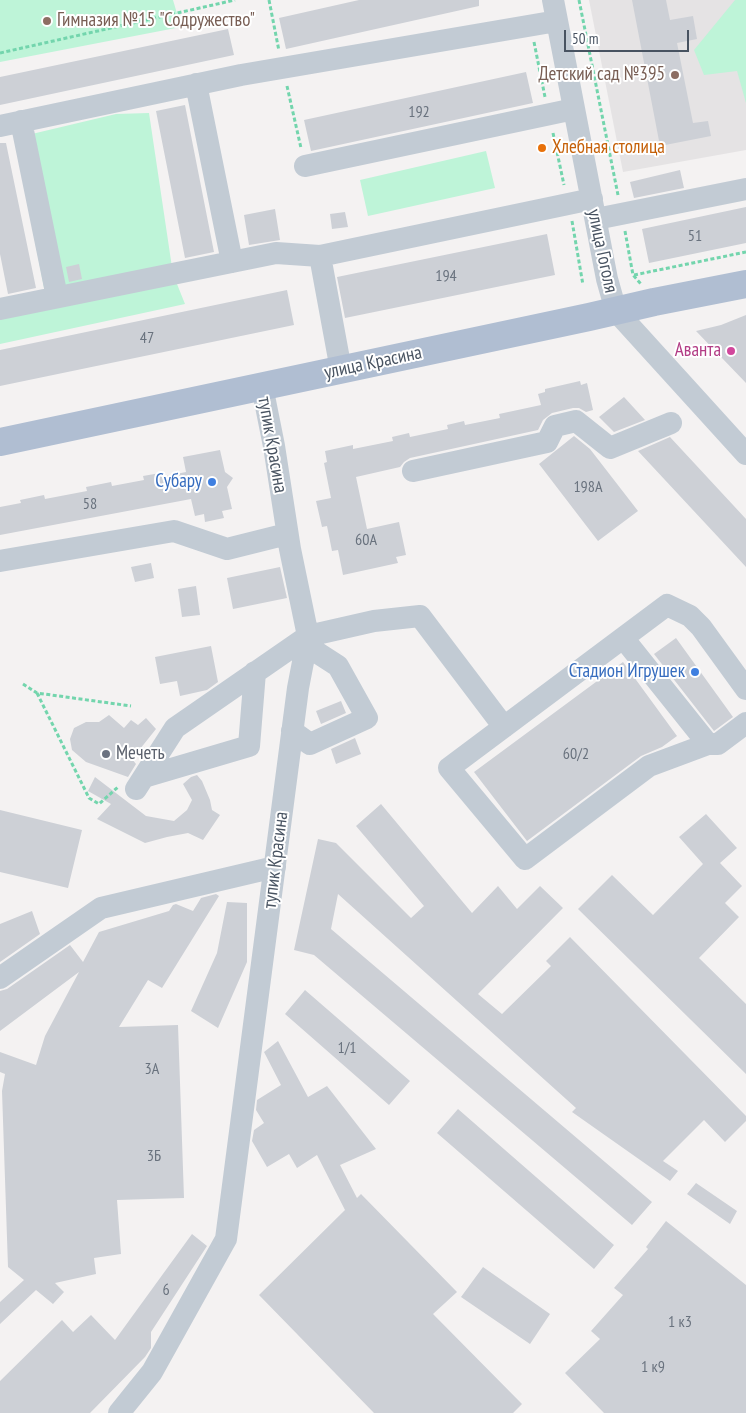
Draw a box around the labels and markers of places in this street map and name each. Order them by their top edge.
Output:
place label: Гимназия №15 "Содружество" [57,10,255,32]
marker: Гимназия №15 "Содружество" [41,15,53,27]
place label: Детский сад №395 [538,64,665,86]
marker: Детский сад №395 [669,69,681,81]
place label: Хлебная столица [552,137,665,159]
marker: Хлебная столица [536,142,548,154]
place label: Аванта [675,340,721,362]
marker: Аванта [725,345,737,357]
place label: Субару [155,471,202,493]
marker: Субару [206,476,218,488]
place label: Стадион Игрушек [569,661,685,683]
marker: Стадион Игрушек [689,666,701,678]
place label: Мечеть [116,743,165,765]
marker: Мечеть [100,748,112,760]

